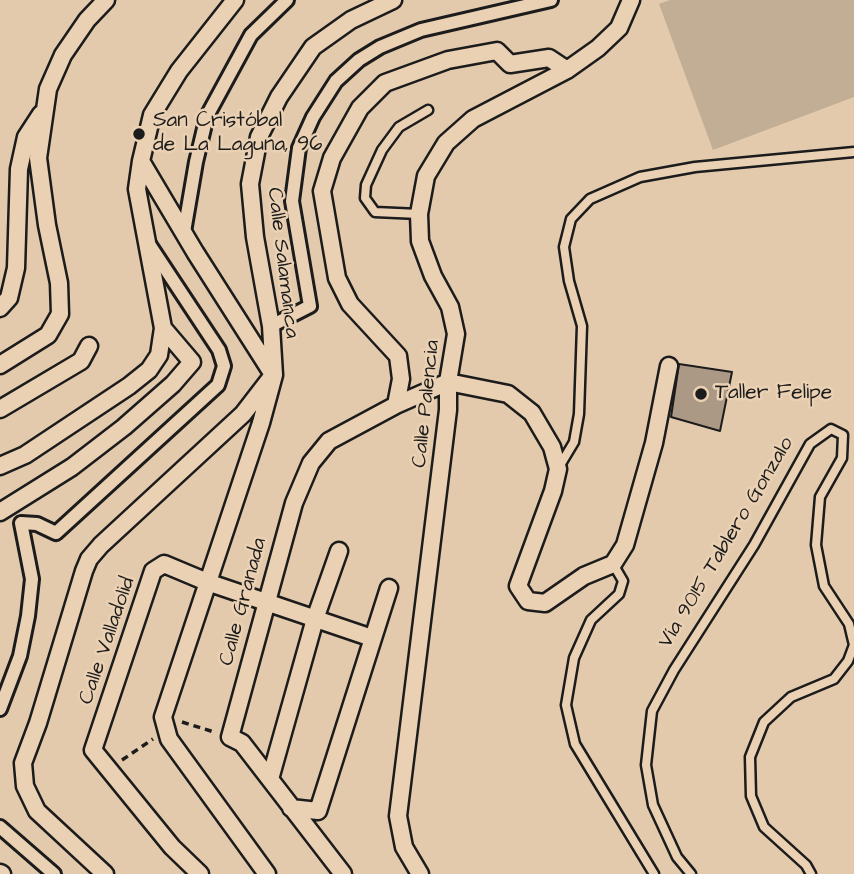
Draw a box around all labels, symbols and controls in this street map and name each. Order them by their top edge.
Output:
place label: San Cristóbal de La Laguna, 96 [153,109,322,159]
marker: San Cristóbal de La Laguna, 96 [131,126,147,142]
street label: Calle Salamanca [260,186,304,340]
street label: Calle Palencia [408,339,446,469]
place label: Taller Felipe [715,381,832,407]
marker: Taller Felipe [693,386,709,402]
street label: Vía 9015 Tablero Gonzalo [654,433,800,653]
street label: Calle Granada [215,535,273,669]
street label: Calle Valladolid [74,574,142,708]

